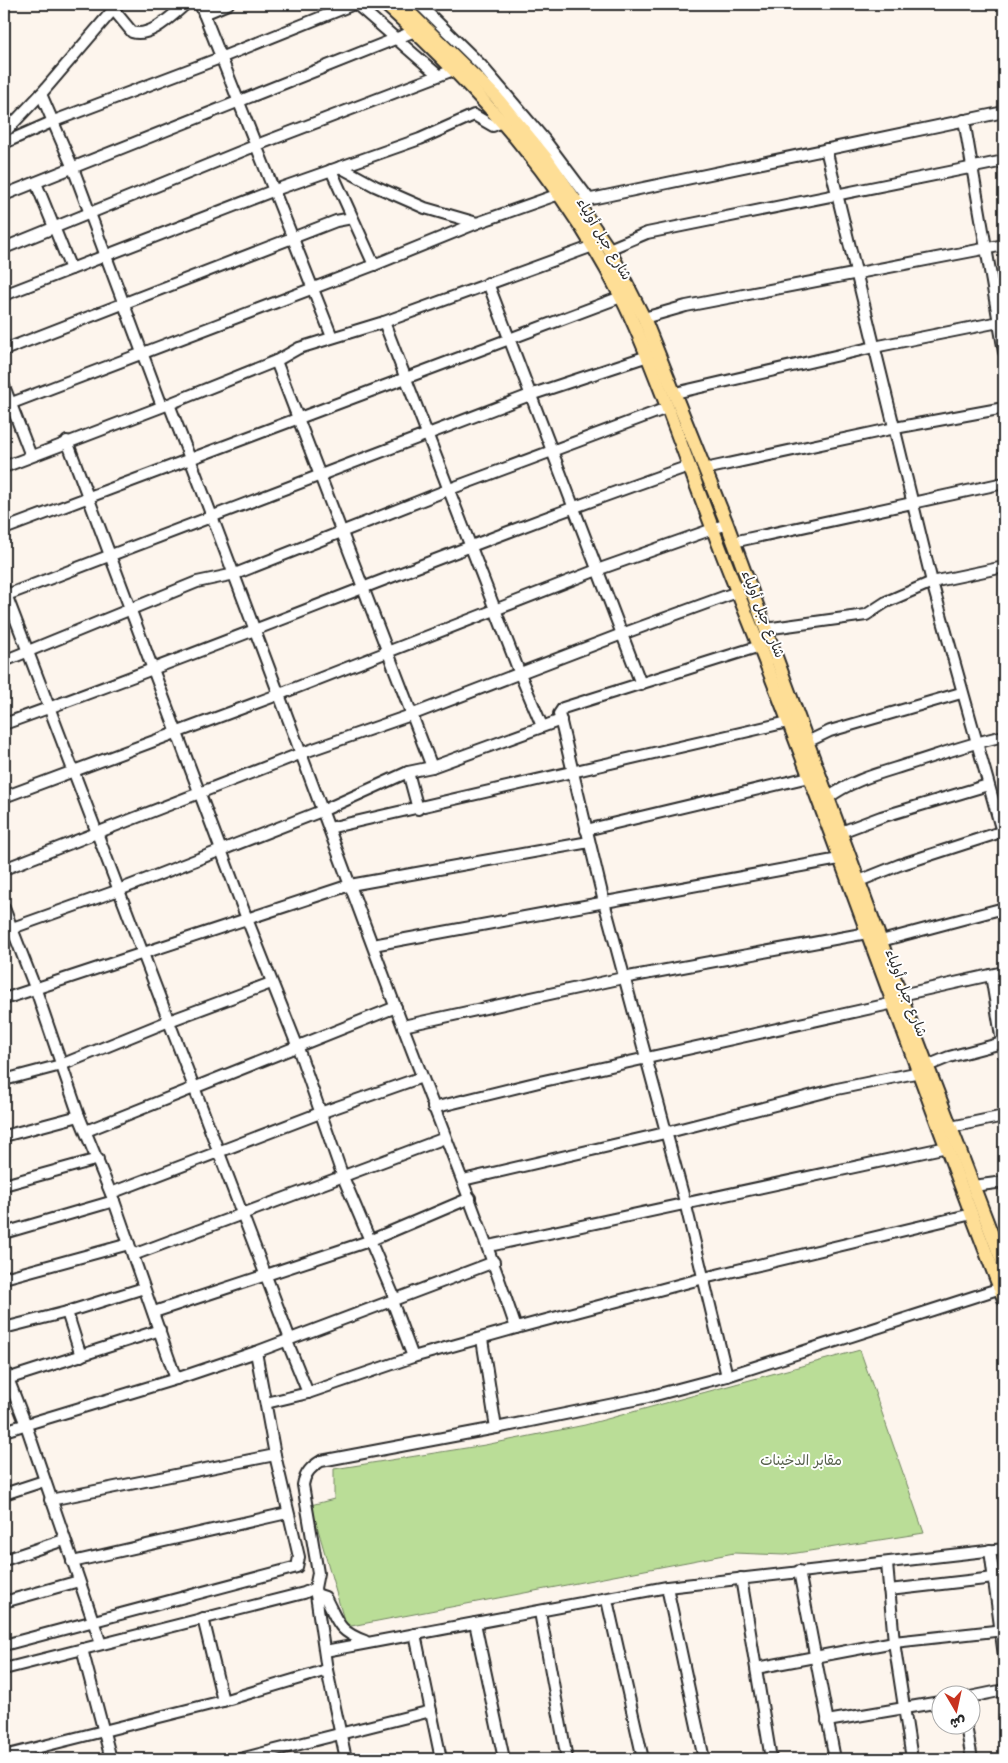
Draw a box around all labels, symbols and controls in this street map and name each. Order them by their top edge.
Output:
street label: شارع جبل أولياء [572,195,635,284]
street label: شارع جبل أولياء [737,568,788,661]
street label: شارع جبل أولياء [880,947,931,1040]
park label: مقابر الدخينات [760,1452,842,1469]
north arrow [930,1686,980,1736]
text: ش [949,1713,967,1732]

